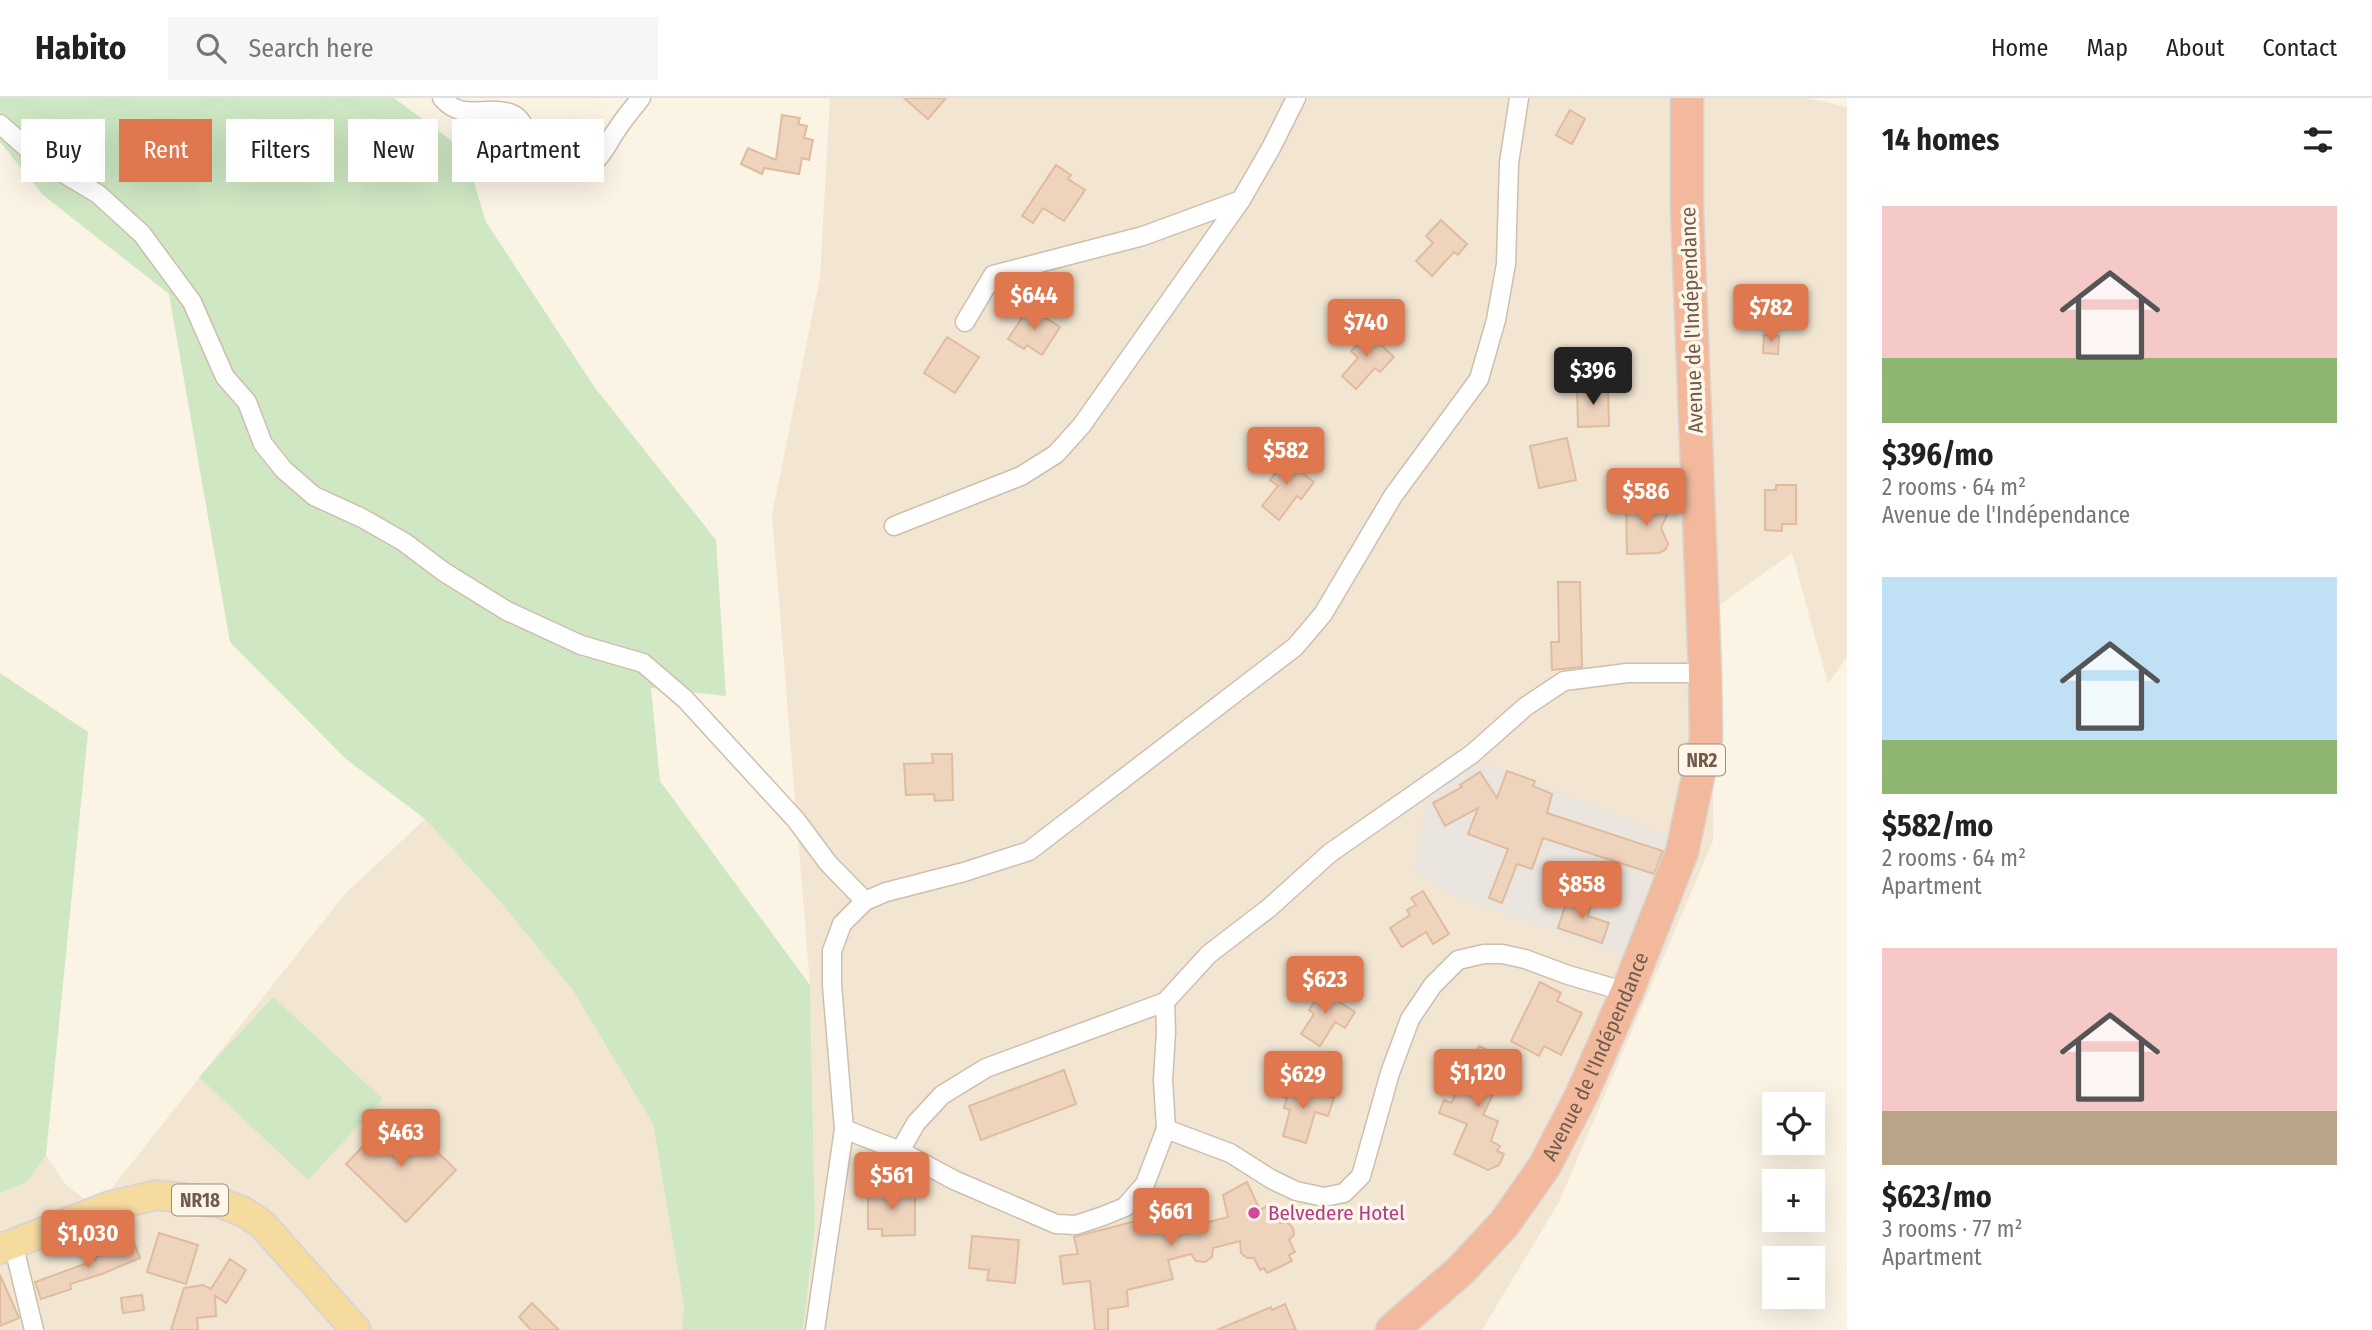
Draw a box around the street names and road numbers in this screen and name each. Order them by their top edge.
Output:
street label: Avenue de l'Indépendance [1675,206,1709,434]
road number: NR2 [1679,744,1725,776]
street label: Avenue de l'Indépendance [1536,949,1654,1165]
road number: NR18 [172,1184,228,1216]

